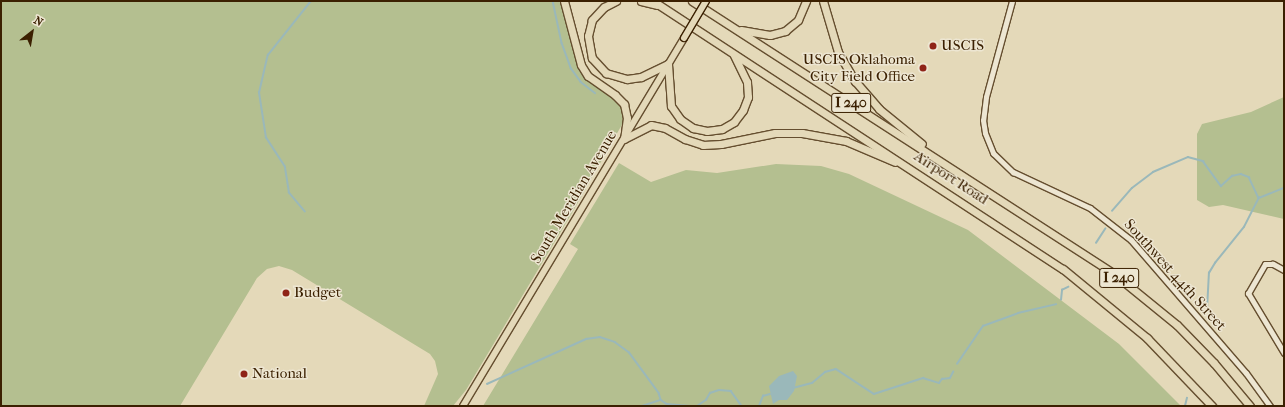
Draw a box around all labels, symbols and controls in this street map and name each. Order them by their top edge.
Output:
north arrow [12,12,52,52]
text: N [32,14,45,29]
place label: USCIS [941,37,984,55]
marker: USCIS [928,41,938,51]
place label: USCIS Oklahoma City Field Office [803,50,915,85]
marker: USCIS Oklahoma City Field Office [918,63,928,73]
road number: I 240 [831,91,871,115]
street label: South Meridian Avenue [527,127,621,267]
street label: Airport Road [910,147,992,209]
street label: Southwest 44th Street [1120,216,1230,334]
road number: I 240 [1099,266,1139,290]
place label: Budget [294,284,341,302]
marker: Budget [281,288,291,298]
place label: National [252,365,307,383]
marker: National [239,369,249,379]

